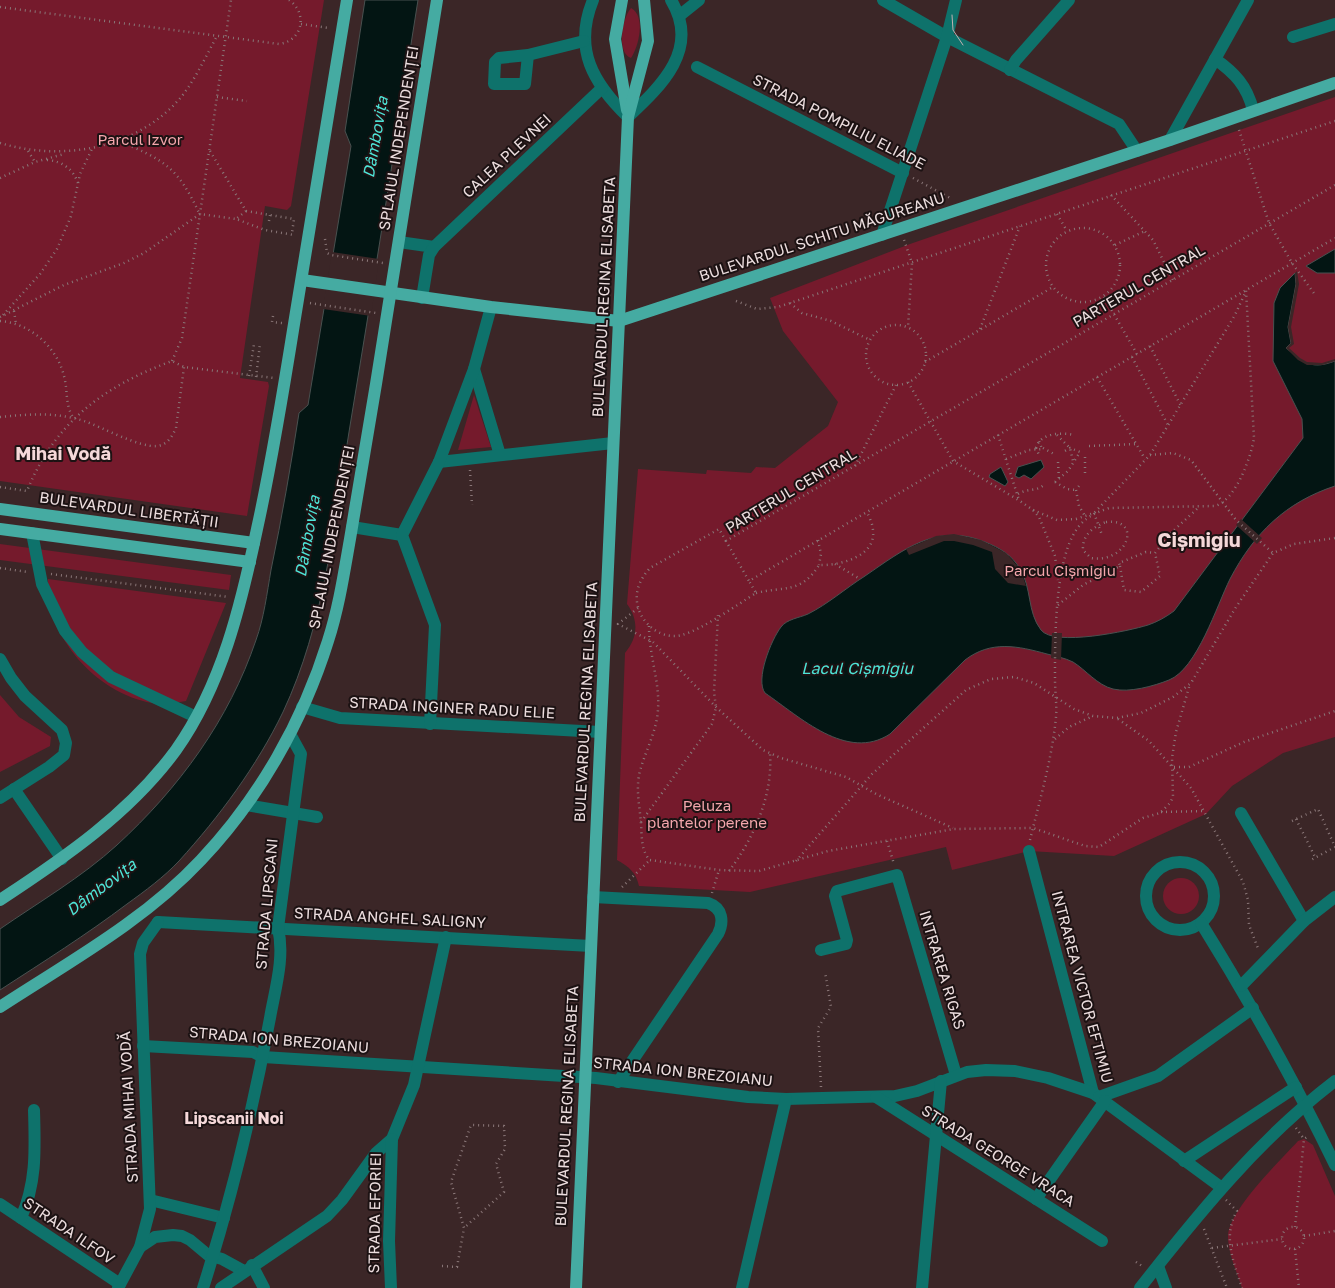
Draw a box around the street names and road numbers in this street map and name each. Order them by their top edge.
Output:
street label: SPLAIUL INDEPENDENȚEI [375,44,422,232]
street label: STRADA POMPILIU ELIADE [750,70,929,173]
street label: CALEA PLEVNEI [458,110,554,201]
street label: BULEVARDUL REGINA ELISABETA [588,176,618,418]
street label: BULEVARDUL SCHITU MĂGUREANU [697,188,947,284]
street label: PARTERUL CENTRAL [1069,240,1208,330]
street label: SPLAIUL INDEPENDENȚEI [304,443,359,630]
street label: PARTERUL CENTRAL [722,444,860,536]
street label: BULEVARDUL LIBERTĂȚII [38,488,220,532]
street label: BULEVARDUL REGINA ELISABETA [570,581,600,823]
street label: STRADA INGINER RADU ELIE [349,693,555,721]
street label: STRADA LIPSCANI [251,838,281,970]
street label: INTRAREA VICTOR EFTIMIU [1049,889,1117,1085]
street label: STRADA ANGHEL SALIGNY [294,903,487,931]
street label: INTRAREA RIGAS [916,908,970,1031]
street label: BULEVARDUL REGINA ELISABETA [551,985,581,1227]
street label: STRADA ION BREZOIANU [188,1022,370,1056]
street label: STRADA MIHAI VODĂ [115,1031,141,1183]
street label: STRADA ION BREZOIANU [592,1053,774,1089]
street label: STRADA GEORGE VRACA [919,1101,1079,1210]
street label: STRADA EFORIEI [364,1152,384,1274]
street label: STRADA ILFOV [21,1193,119,1267]

